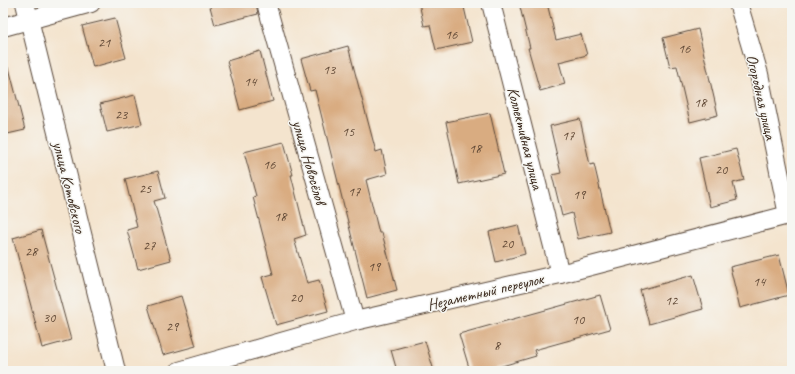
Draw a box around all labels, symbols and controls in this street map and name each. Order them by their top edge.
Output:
house number: 16 [445,26,458,43]
house number: 21 [98,34,111,51]
house number: 16 [678,40,691,57]
street label: Огородная улица [742,53,781,143]
house number: 13 [323,61,337,78]
house number: 14 [244,73,258,90]
street label: Коллективная улица [503,85,548,193]
house number: 18 [694,94,708,111]
house number: 23 [115,106,129,123]
street label: улица Новосёлов [287,117,331,210]
house number: 15 [342,123,355,140]
house number: 17 [562,127,575,144]
street label: улица Котовского [48,138,90,236]
house number: 18 [469,140,483,157]
house number: 16 [263,156,276,173]
house number: 20 [715,161,729,178]
house number: 25 [139,180,152,197]
house number: 17 [348,183,361,200]
house number: 19 [573,186,587,203]
house number: 18 [274,208,288,225]
house number: 20 [501,235,515,252]
house number: 27 [143,237,156,254]
house number: 28 [25,243,39,260]
house number: 19 [368,258,382,275]
street label: Незаметный переулок [425,268,547,315]
house number: 14 [753,273,767,290]
house number: 20 [290,289,304,306]
house number: 12 [665,292,679,309]
house number: 30 [43,309,57,326]
house number: 10 [572,311,586,328]
house number: 29 [166,318,180,335]
house number: 8 [494,337,502,354]

